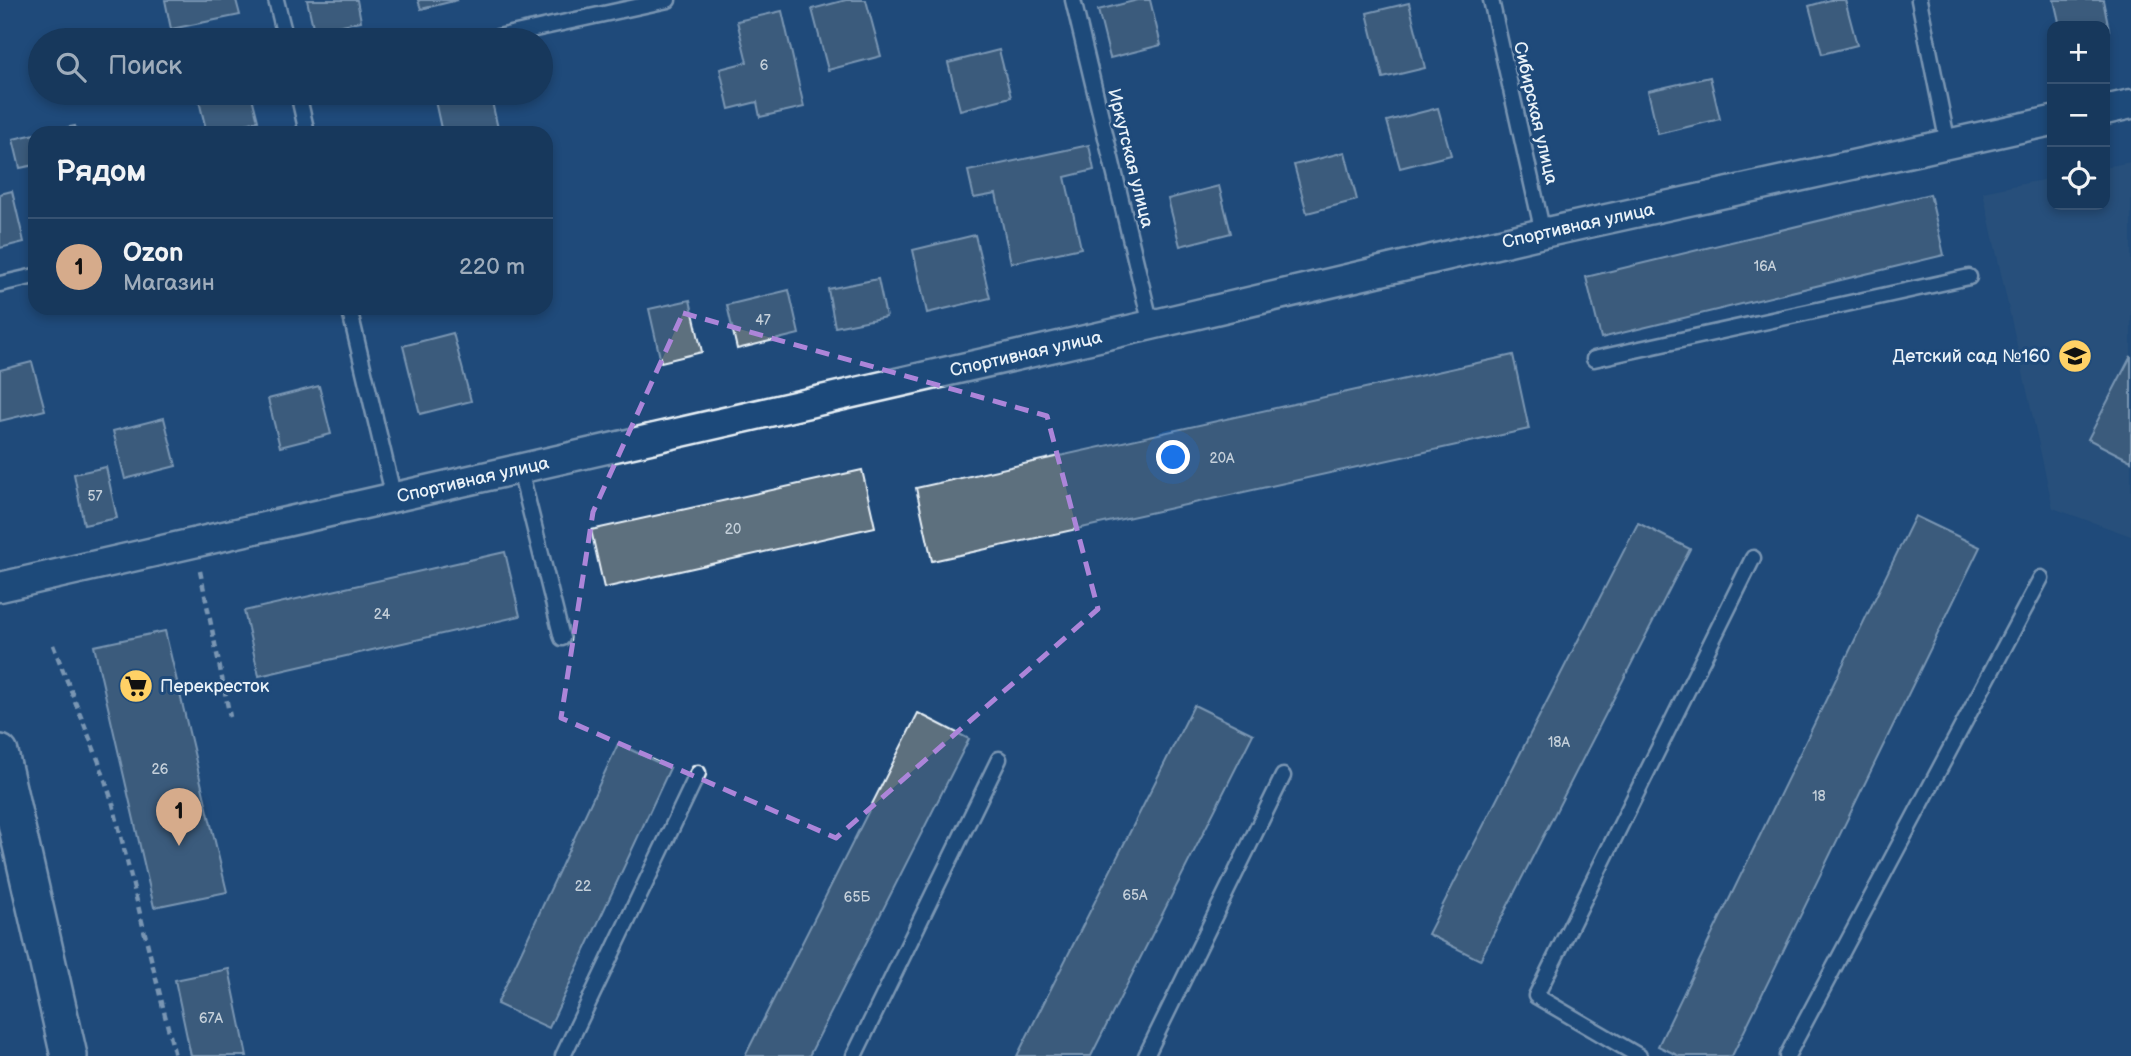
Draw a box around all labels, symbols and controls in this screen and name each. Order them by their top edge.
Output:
map controls [2047,21,2110,210]
button: + [2047,21,2110,84]
search box [28,28,553,105]
street label: Сибирская улица [1509,40,1562,187]
icon: search [52,48,90,86]
text: Поиск [108,51,182,82]
house number: 6 [760,57,769,74]
button: − [2047,84,2110,147]
street label: Иркутская улица [1103,86,1158,230]
button: locate [2047,147,2110,210]
text: Рядом [56,154,146,190]
street label: Спортивная улица [1500,199,1657,253]
text: Ozon [123,238,184,269]
text: 1 [74,253,84,281]
text: 220 m [459,253,525,281]
house number: 16А [1754,258,1777,275]
text: Магазин [123,269,215,297]
house number: 47 [755,312,771,329]
street label: Спортивная улица [948,326,1104,381]
school or university icon: Детский сад №160 [2056,337,2094,375]
place label: Детский сад №160 [1892,346,2050,367]
your location [1156,440,1190,474]
house number: 20А [1210,450,1235,467]
street label: Спортивная улица [395,452,551,507]
house number: 57 [88,488,103,505]
house number: 20 [725,521,741,538]
house number: 24 [374,606,391,623]
supermarket icon: Перекресток [117,667,155,705]
place label: Перекресток [160,676,270,697]
house number: 18А [1548,734,1571,751]
house number: 26 [152,761,169,778]
pin: 1 [156,788,202,846]
house number: 18 [1812,788,1826,805]
house number: 22 [575,878,592,895]
house number: 65А [1122,887,1148,904]
house number: 65Б [844,889,870,906]
house number: 67А [199,1010,223,1027]

